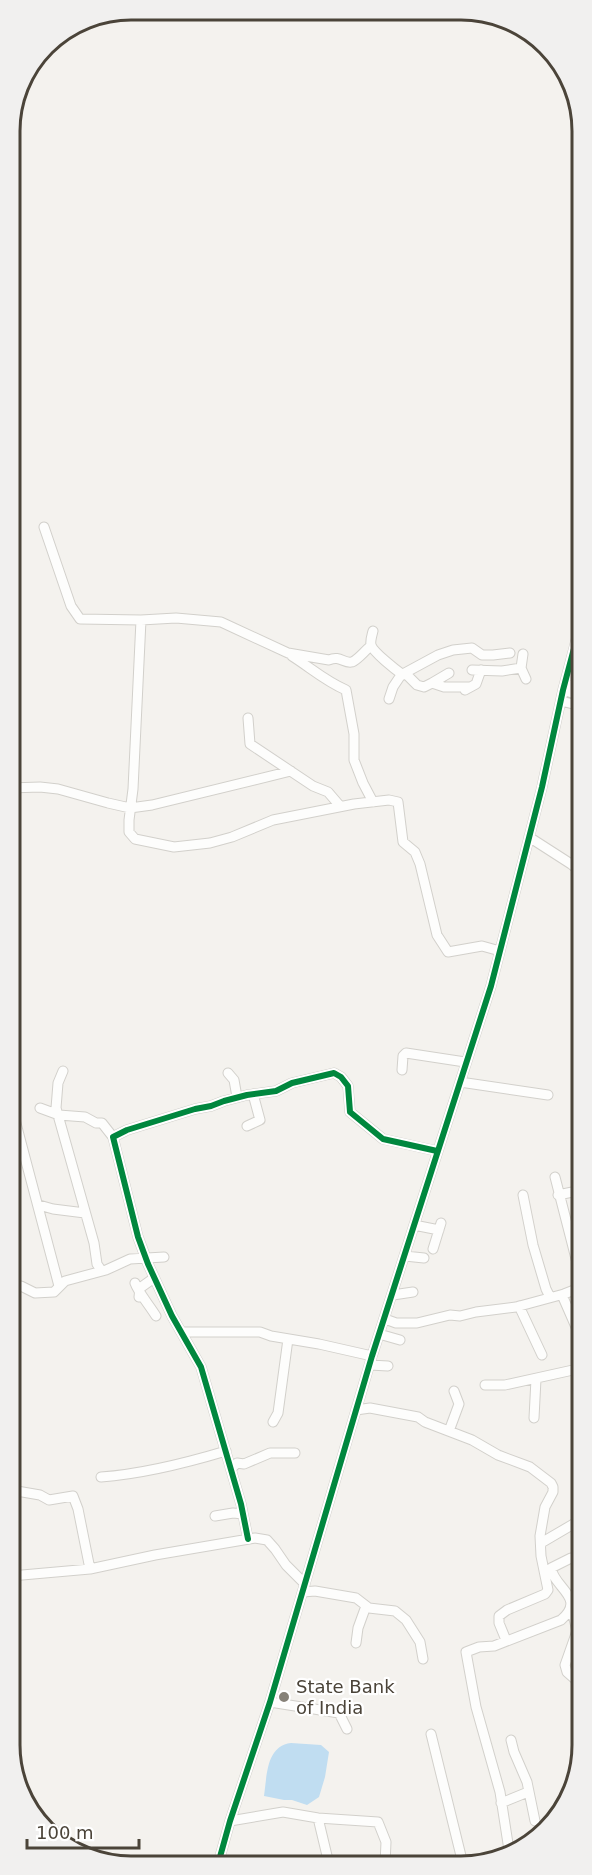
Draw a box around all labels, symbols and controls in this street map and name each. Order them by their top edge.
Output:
place label: State Bank of India [296,1676,395,1718]
marker: State Bank of India [277,1690,291,1704]
scale bar [27,1812,140,1850]
text: 100 m [36,1822,94,1843]

